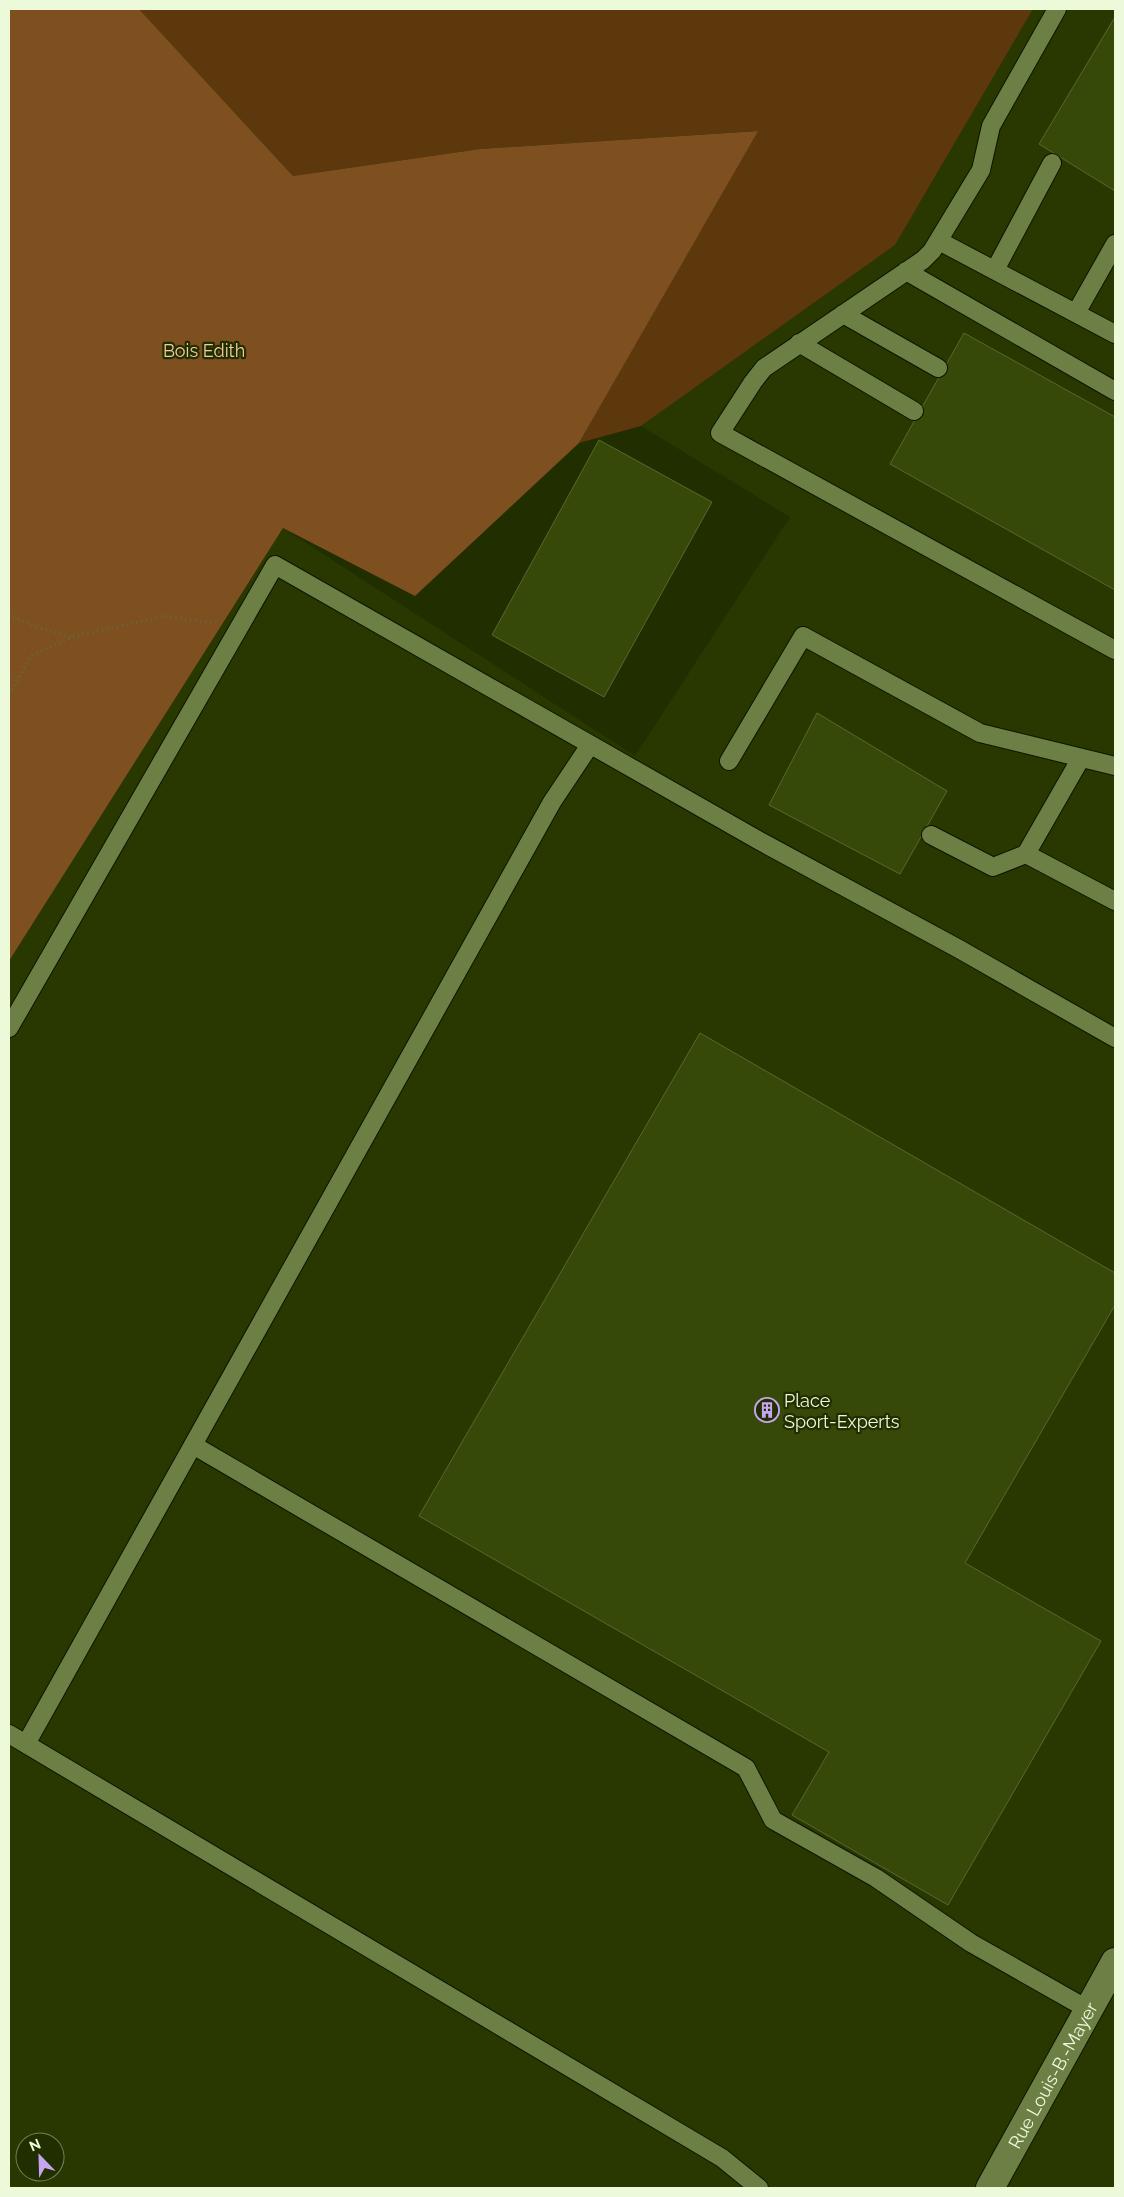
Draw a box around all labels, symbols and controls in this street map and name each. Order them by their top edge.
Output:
park label: Bois Edith [163,340,245,361]
place label: Place Sport-Experts [784,1390,900,1432]
building icon: Place Sport-Experts [754,1397,780,1423]
street label: Rue Louis-B.-Mayer [1004,1998,1102,2152]
north arrow [15,2132,65,2182]
text: N [27,2136,43,2154]

